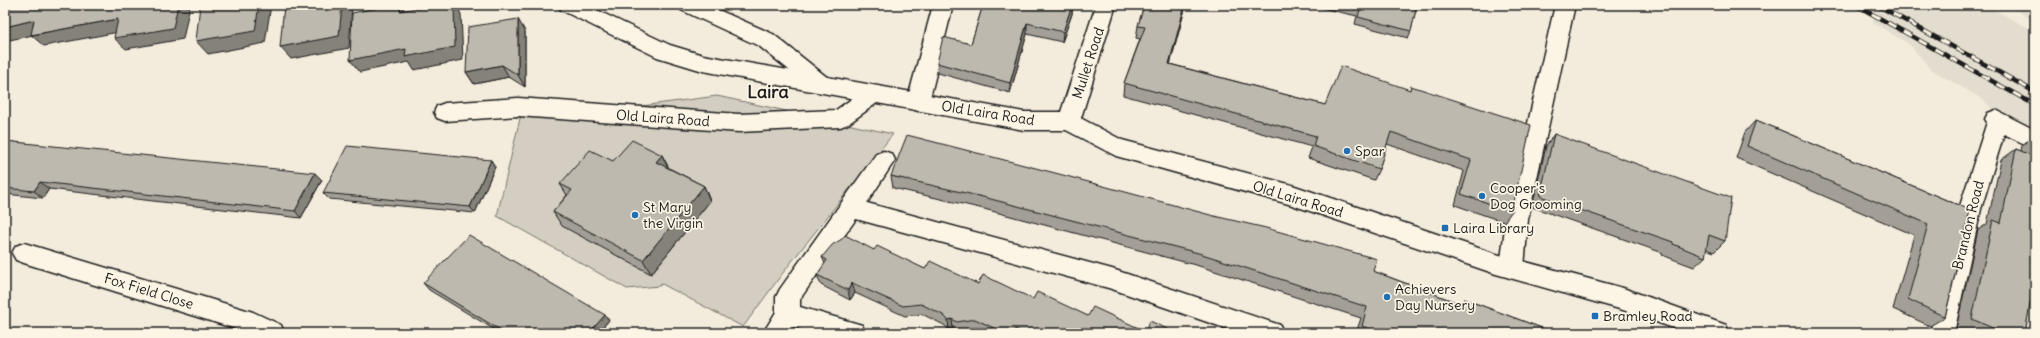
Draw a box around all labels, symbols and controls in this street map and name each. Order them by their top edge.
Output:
street label: Mullet Road [1068,25,1108,101]
district label: Laira [747,80,789,103]
street label: Old Laira Road [940,97,1036,129]
street label: Old Laira Road [616,106,710,130]
place label: Spar [1355,142,1385,160]
marker: Spar [1342,146,1352,156]
street label: Old Laira Road [1250,177,1346,221]
place label: Cooper's Dog Grooming [1490,179,1582,213]
street label: Brandon Road [1948,179,1988,271]
marker: Cooper's Dog Grooming [1477,191,1487,201]
place label: St Mary the Virgin [643,198,703,232]
marker: St Mary the Virgin [630,210,640,220]
place label: Laira Library [1453,219,1534,237]
marker: Laira Library [1440,223,1450,233]
street label: Fox Field Close [102,269,196,313]
place label: Achievers Day Nursery [1395,280,1475,314]
marker: Achievers Day Nursery [1382,292,1392,302]
place label: Bramley Road [1603,307,1693,325]
marker: Bramley Road [1590,311,1600,321]

